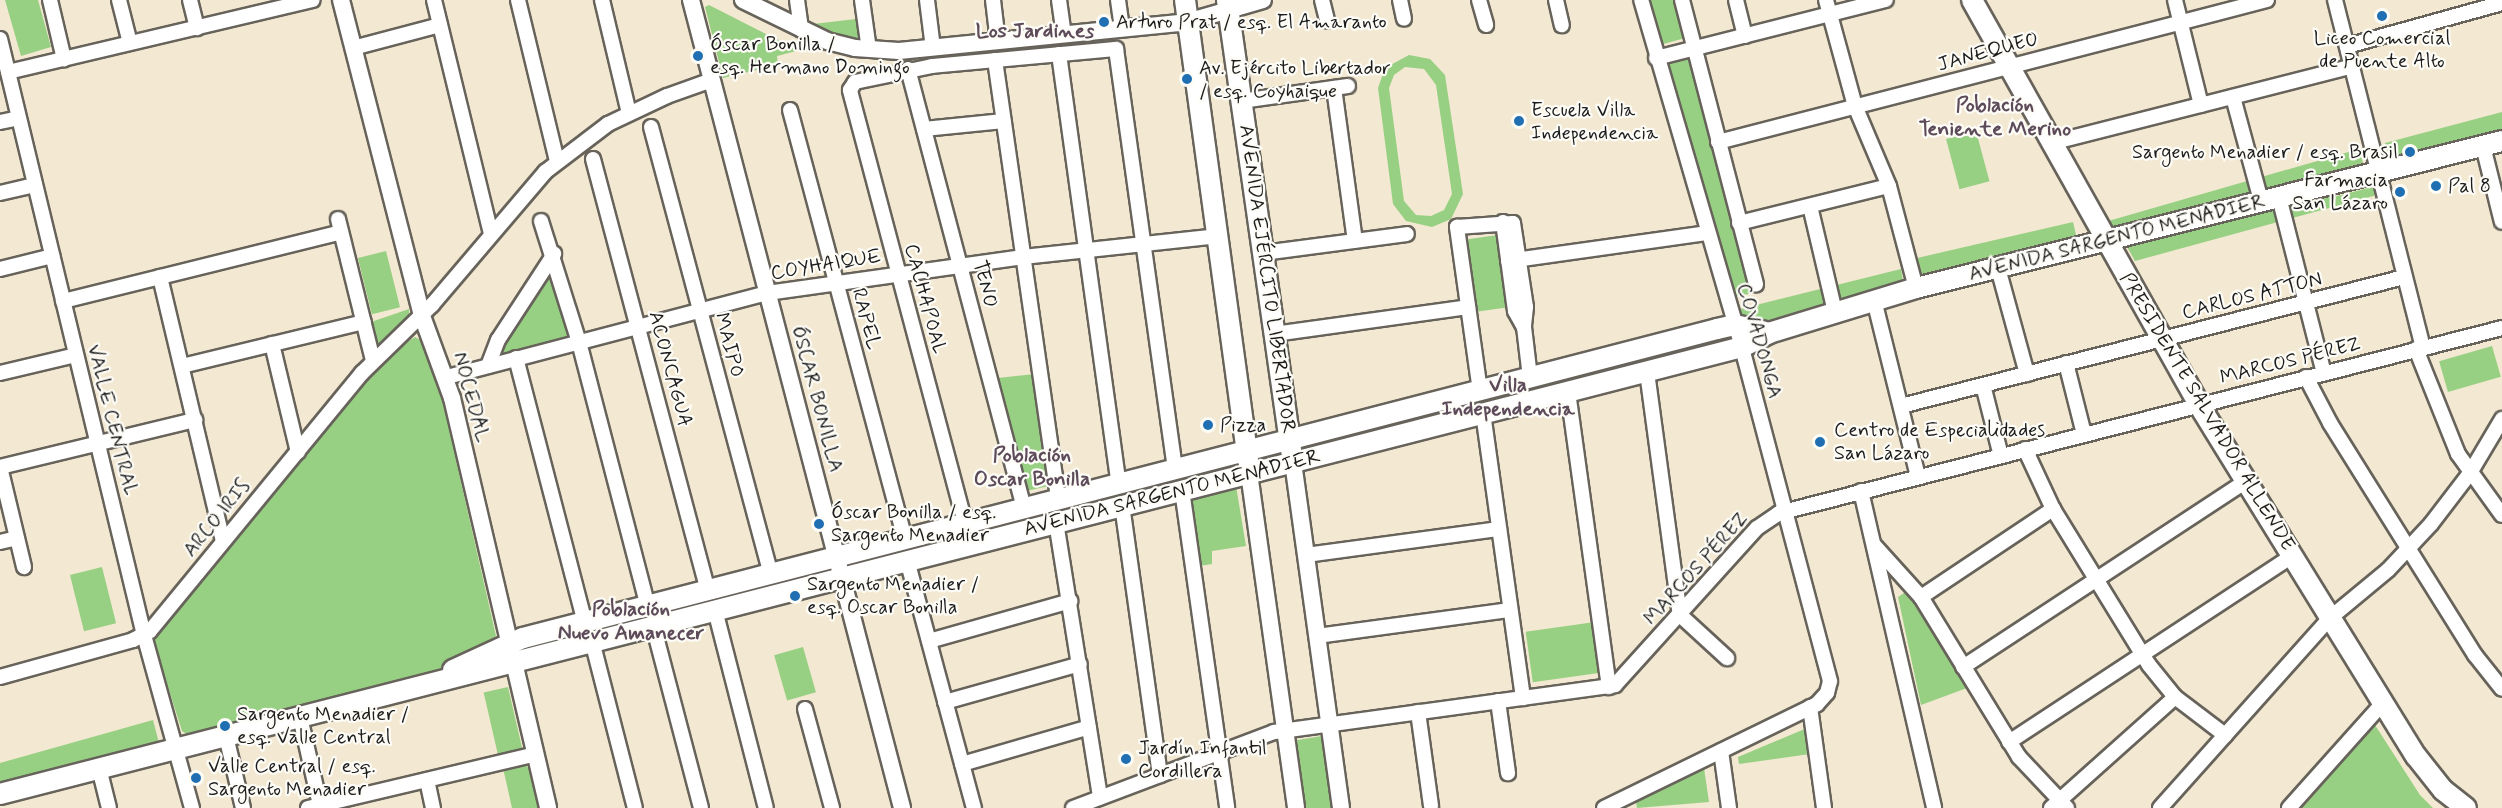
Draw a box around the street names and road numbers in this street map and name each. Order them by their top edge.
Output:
street label: JANEQUEO [1935,27,2041,77]
street label: AVENIDA EJÉRCITO LIBERTADOR [1233,120,1301,438]
street label: AVENIDA SARGENTO MENADIER [1970,190,2264,286]
street label: CACHAPOAL [899,241,951,357]
street label: COYHAIQUE [769,244,883,286]
street label: TENO [967,258,1003,310]
street label: CARLOS ATTON [2180,267,2324,325]
street label: PRESIDENTE SALVADOR ALLENDE [2115,269,2299,555]
street label: COVADONGA [1731,281,1787,401]
street label: RAPEL [846,285,886,353]
street label: ACONCAGUA [643,308,697,430]
street label: MAIPO [709,310,749,380]
street label: ÓSCAR BONILLA [785,320,849,478]
street label: MARCOS PÉREZ [2217,332,2363,390]
street label: VALLE CENTRAL [82,342,142,498]
street label: NOCEDAL [447,349,495,445]
street label: AVENIDA SARGENTO MENADIER [1025,445,1319,541]
street label: ARCO IRIS [177,472,257,564]
street label: MARCOS PÉREZ [1639,507,1753,631]

